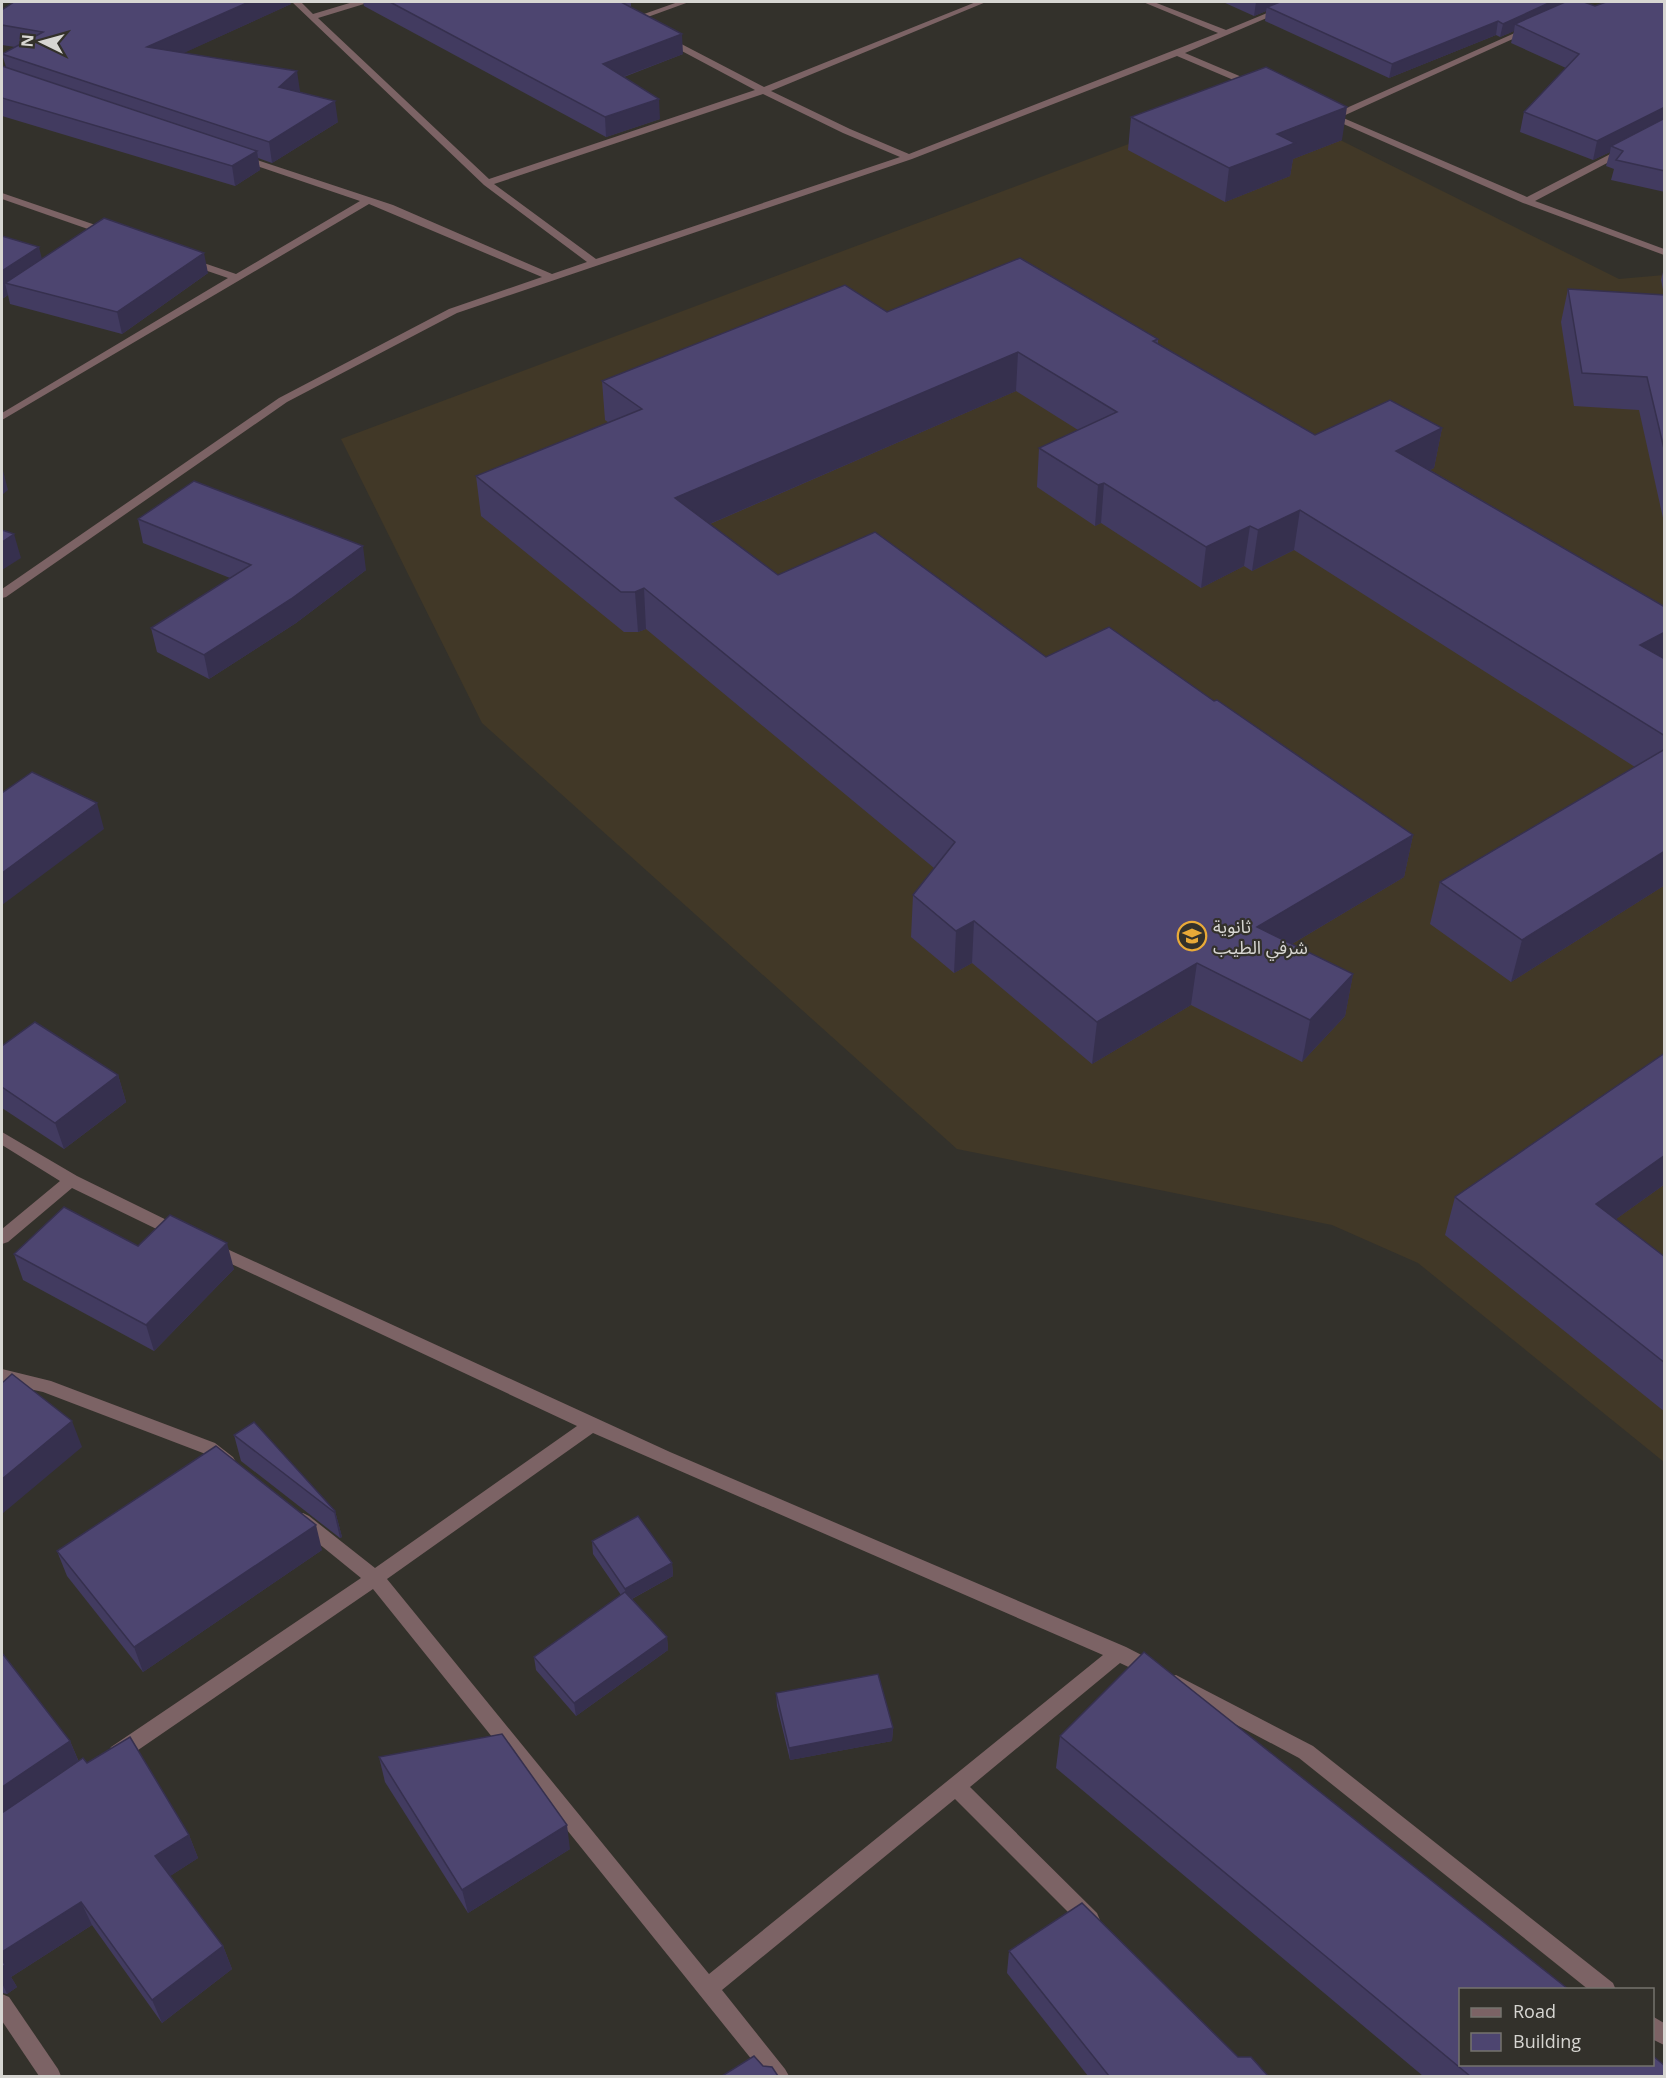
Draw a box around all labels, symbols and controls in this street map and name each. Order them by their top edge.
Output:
north arrow [12,12,72,72]
text: N [16,33,39,48]
place label: ثانوية شرفي الطيب [1213,914,1308,961]
school or university icon: ثانوية شرفي الطيب [1176,920,1208,952]
legend [1459,1988,1654,2066]
text: Road [1513,1999,1556,2023]
text: Building [1513,2029,1581,2053]

